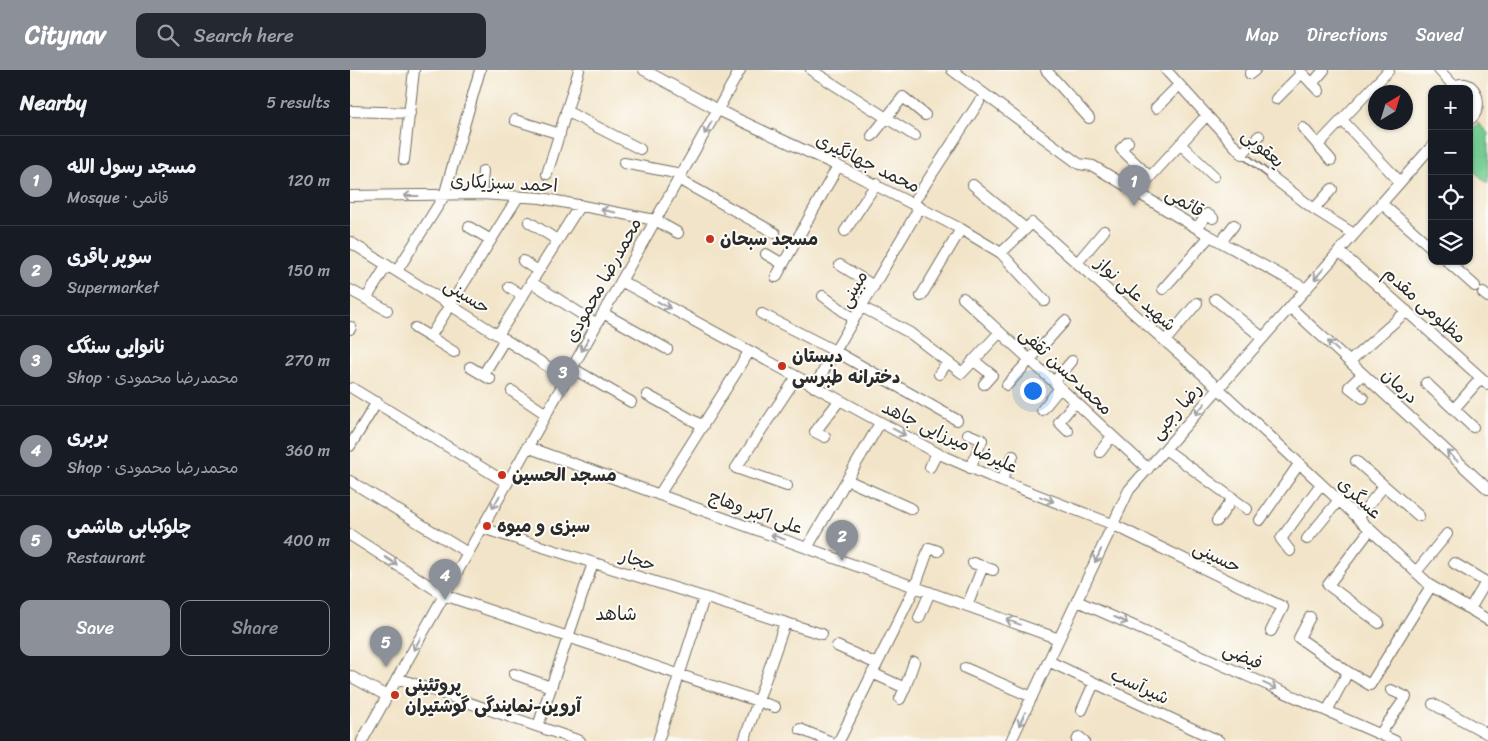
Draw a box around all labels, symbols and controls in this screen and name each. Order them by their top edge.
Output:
search box [136,13,486,58]
text: Citynav [25,14,106,56]
text: Search here [194,19,294,52]
text: Map [1246,19,1279,51]
text: Directions [1307,19,1388,51]
text: Saved [1416,19,1463,51]
icon: search [154,21,182,49]
text: Nearby [20,84,86,122]
north arrow [1368,85,1413,130]
map controls [1428,85,1473,265]
button: + [1428,85,1473,130]
text: 5 results [266,88,330,117]
one-way arrow [702,120,712,134]
street label: یعقوبی [1234,120,1292,176]
street label: محمد جهانگیری [810,124,926,202]
button: − [1428,130,1473,175]
text: مسجد رسول الله [67,150,197,183]
street label: احمد سبزیکاری [449,164,559,202]
pin: 1 [1118,165,1150,206]
text: 1 [33,166,39,195]
text: 120 m [287,166,330,195]
button: locate [1428,175,1473,220]
street label: قائمی [1159,178,1211,226]
text: Mosque · قائمی [67,183,169,212]
one-way arrow [404,191,420,201]
one-way arrow [600,205,616,215]
street label: محمدرضا محمودی [555,211,651,349]
button: layers [1428,220,1473,265]
place label: مسجد سبحان [720,223,818,255]
marker: مسجد سبحان [704,233,716,245]
text: سوپر باقری [67,240,152,273]
street label: شهید علی نواز [1086,247,1184,340]
text: 2 [31,256,41,285]
text: 150 m [287,256,330,285]
street label: مظلومی مقدم [1376,258,1474,352]
street label: مبینی [829,264,877,314]
one-way arrow [1313,268,1324,281]
street label: حسینی [437,269,497,323]
text: Supermarket [67,273,159,302]
one-way arrow [656,300,670,310]
street label: محمدحسن ثقفی [1011,319,1121,423]
text: نانوایی سنگک [67,330,166,363]
one-way arrow [580,338,590,353]
place label: دبستان دخترانه طبرسی [792,340,900,393]
one-way arrow [1326,340,1339,352]
text: 3 [32,346,40,375]
text: 270 m [285,346,330,375]
pin: 3 [547,356,579,397]
marker: دبستان دخترانه طبرسی [776,360,788,372]
street label: درمان [1374,360,1426,412]
text: Shop · محمدرضا محمودی [67,363,238,392]
street label: رضا رجبی [1142,375,1210,447]
your location [1020,378,1046,404]
street label: علیرضا میرزایی جاهد [876,391,1024,483]
one-way arrow [1194,403,1206,416]
text: بربری [67,420,108,453]
one-way arrow [891,428,905,438]
text: 4 [31,436,41,465]
text: 360 m [286,436,330,465]
one-way arrow [1446,450,1459,462]
text: Shop · محمدرضا محمودی [67,453,238,482]
place label: مسجد الحسین [512,459,617,491]
marker: مسجد الحسین [496,469,508,481]
street label: عسگری [1330,469,1390,527]
street label: علی اکبر وهاج [704,480,808,544]
one-way arrow [491,495,501,509]
one-way arrow [1039,495,1054,504]
text: چلوکبابی هاشمی [67,510,191,543]
place label: سبزی و میوه [497,510,590,542]
marker: سبزی و میوه [481,520,493,532]
pin: 2 [826,520,858,561]
text: 5 [31,526,41,555]
text: 400 m [283,526,330,555]
one-way arrow [771,532,786,541]
street label: حسینی [1187,532,1247,582]
street label: حجار [614,539,660,581]
text: Restaurant [67,543,146,572]
one-way arrow [1092,548,1102,563]
one-way arrow [384,556,398,566]
pin: 4 [429,559,461,600]
district label: شاهد [595,597,637,630]
button: Save [20,600,170,656]
button: Share [180,600,330,656]
one-way arrow [1113,616,1128,626]
one-way arrow [1006,617,1021,626]
pin: 5 [370,626,402,667]
street label: فیضی [1218,633,1268,679]
one-way arrow [411,636,421,650]
street label: شیرآسب [1105,658,1175,714]
place label: پروتئینی آروین-نمایندگی گوشتیران [405,669,582,722]
one-way arrow [1262,681,1277,691]
marker: پروتئینی آروین-نمایندگی گوشتیران [389,689,401,701]
one-way arrow [1016,711,1026,726]

